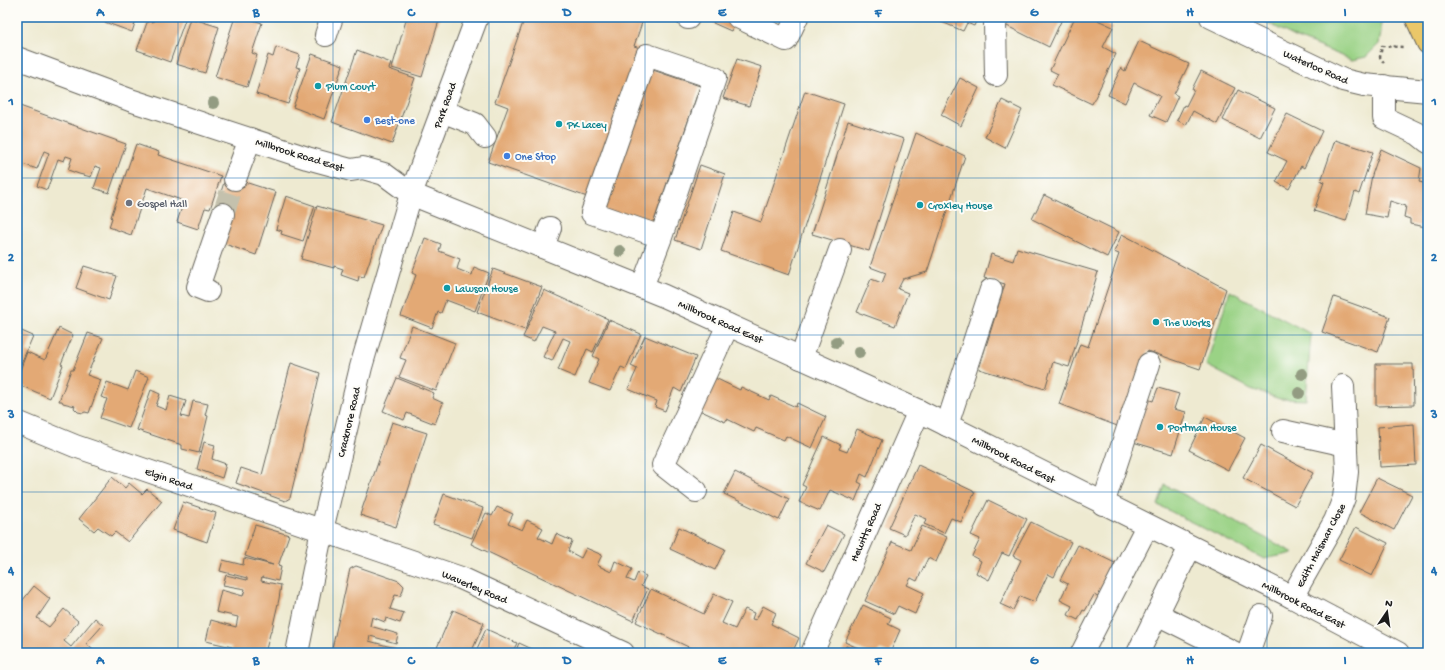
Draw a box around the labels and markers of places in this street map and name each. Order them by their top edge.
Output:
marker: Plum Court [313,81,323,91]
place label: Plum Court [325,82,377,94]
marker: Best-one [362,115,372,125]
place label: Best-one [374,116,415,128]
marker: PK Lacey [554,119,564,129]
place label: PK Lacey [566,120,607,132]
marker: One Stop [502,151,512,161]
place label: One Stop [515,152,556,164]
marker: Gospel Hall [124,198,134,208]
place label: Gospel Hall [137,199,188,211]
marker: Croxley House [915,200,925,210]
place label: Croxley House [928,201,993,213]
marker: Lawson House [442,283,452,293]
place label: Lawson House [455,284,518,296]
marker: The Works [1151,317,1161,327]
place label: The Works [1163,318,1211,330]
marker: Portman House [1155,422,1165,432]
place label: Portman House [1167,423,1237,435]

